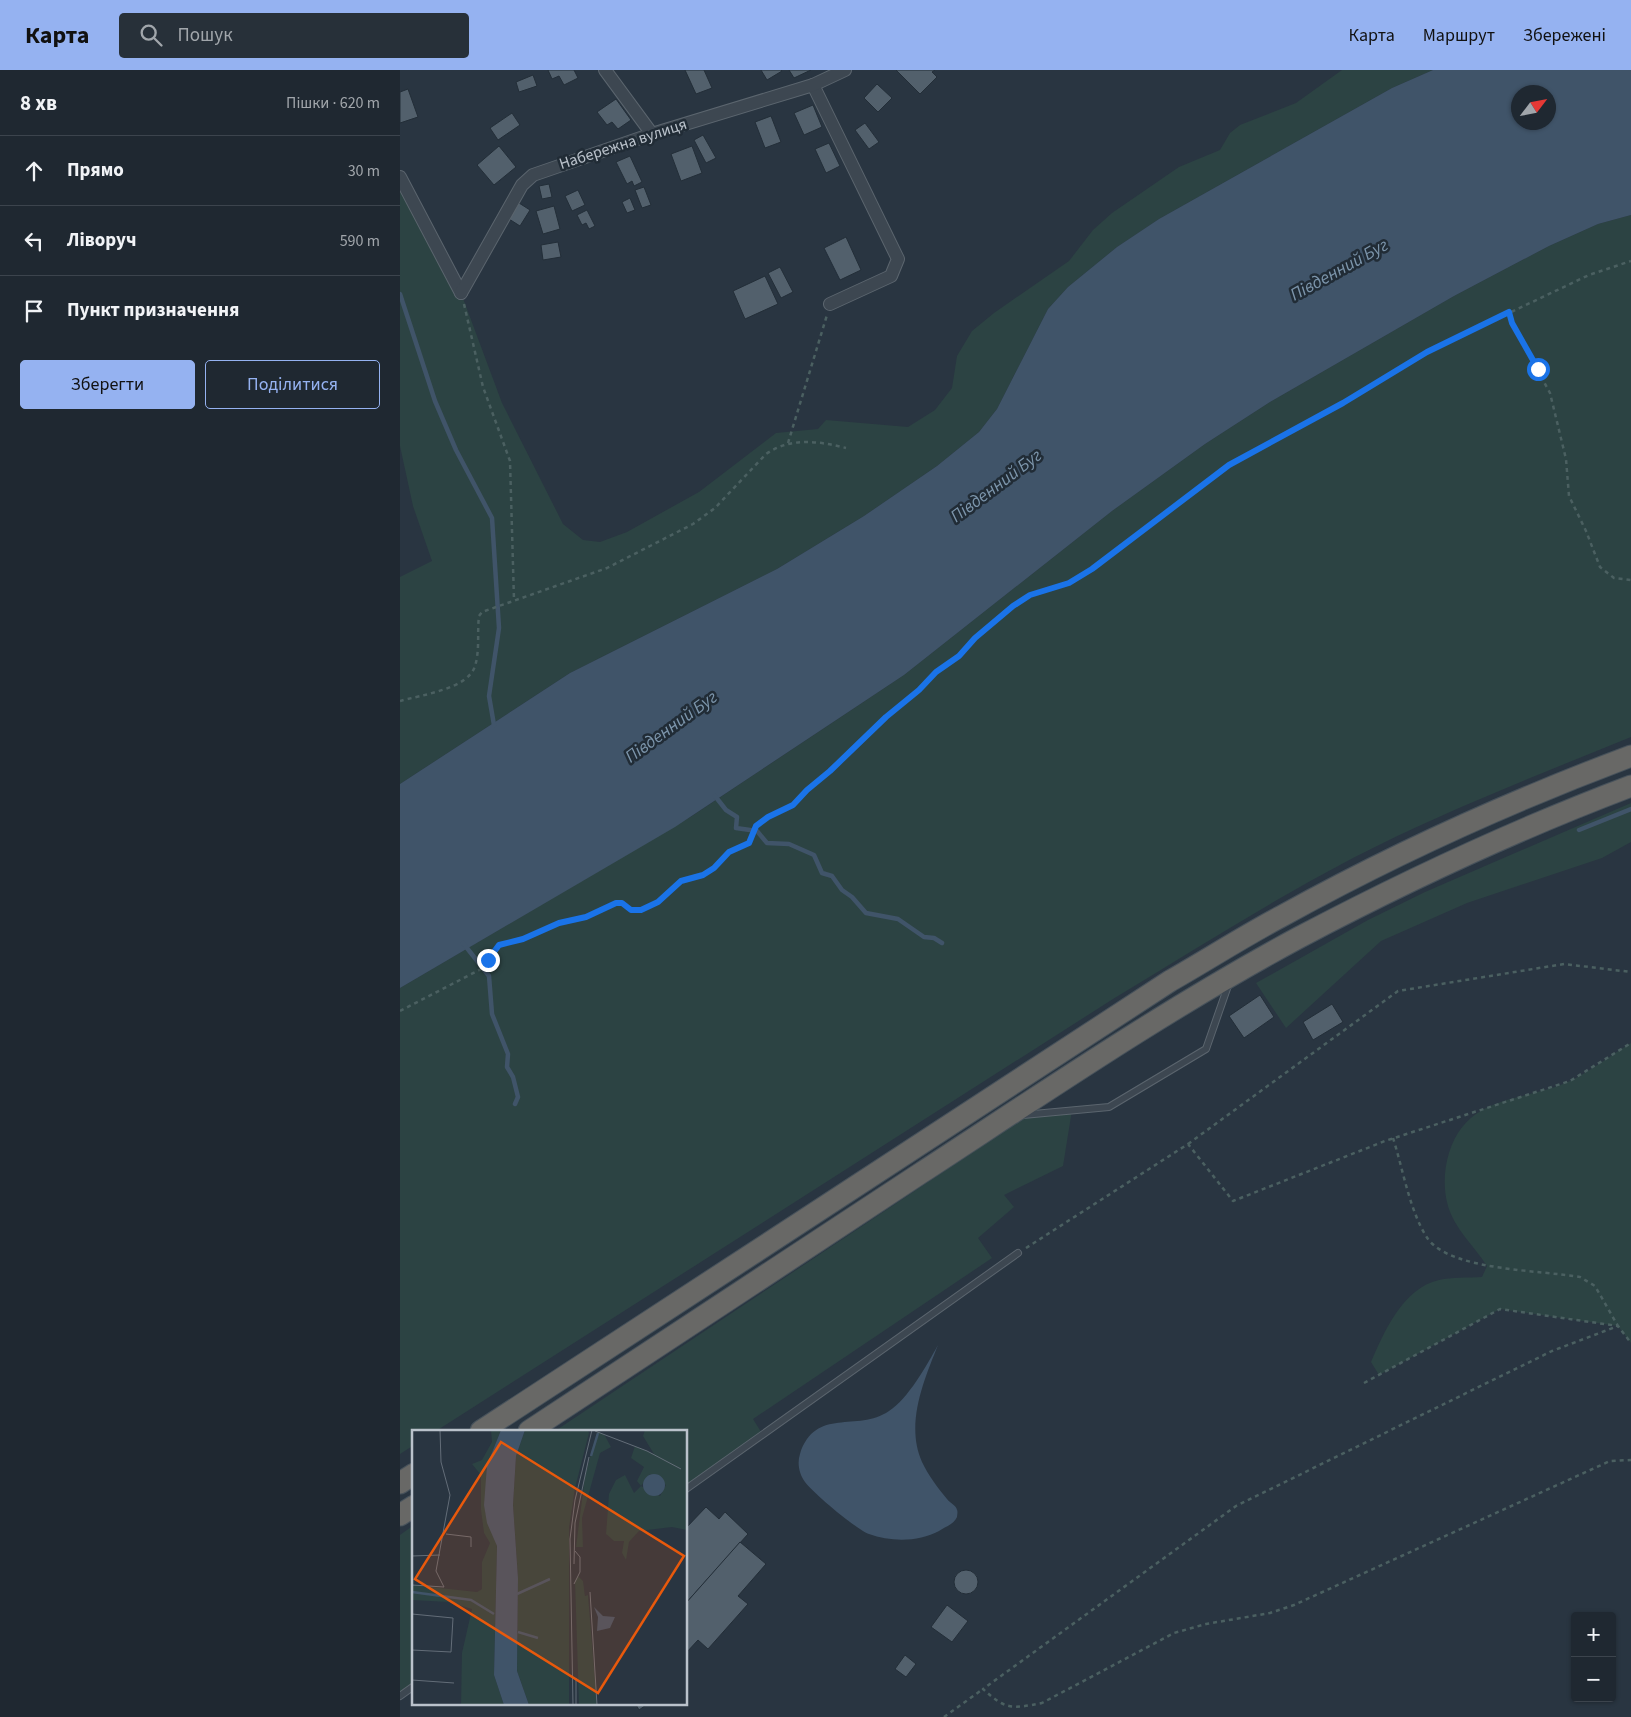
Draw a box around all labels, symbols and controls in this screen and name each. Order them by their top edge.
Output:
search box [119,13,469,58]
text: Карта [25,18,89,53]
icon: search [137,21,165,49]
text: Пошук [177,22,233,49]
text: Карта [1349,23,1395,48]
text: Маршрут [1423,23,1495,48]
text: Збережені [1523,23,1606,48]
north arrow [1511,85,1556,130]
text: 8 хв [20,88,57,118]
text: Пішки · 620 m [286,92,380,114]
street label: Набережна вулиця [556,113,690,175]
icon: ahead [20,157,48,185]
text: Прямо [67,157,124,184]
text: 30 m [348,160,380,182]
icon: left [20,227,48,255]
text: Ліворуч [67,227,136,254]
text: 590 m [340,230,380,252]
water label: Південний Буг [1286,233,1392,307]
icon: arrive [20,297,48,325]
text: Пункт призначення [67,297,239,324]
route start [1527,358,1550,381]
button: Зберегти [20,360,195,409]
button: Поділитися [205,360,380,409]
water label: Південний Буг [945,443,1047,529]
water label: Південний Буг [620,685,722,769]
route end [477,949,500,972]
inset map [412,1430,688,1704]
map controls [1571,1612,1616,1702]
button: + [1571,1612,1616,1657]
button: − [1571,1657,1616,1702]

